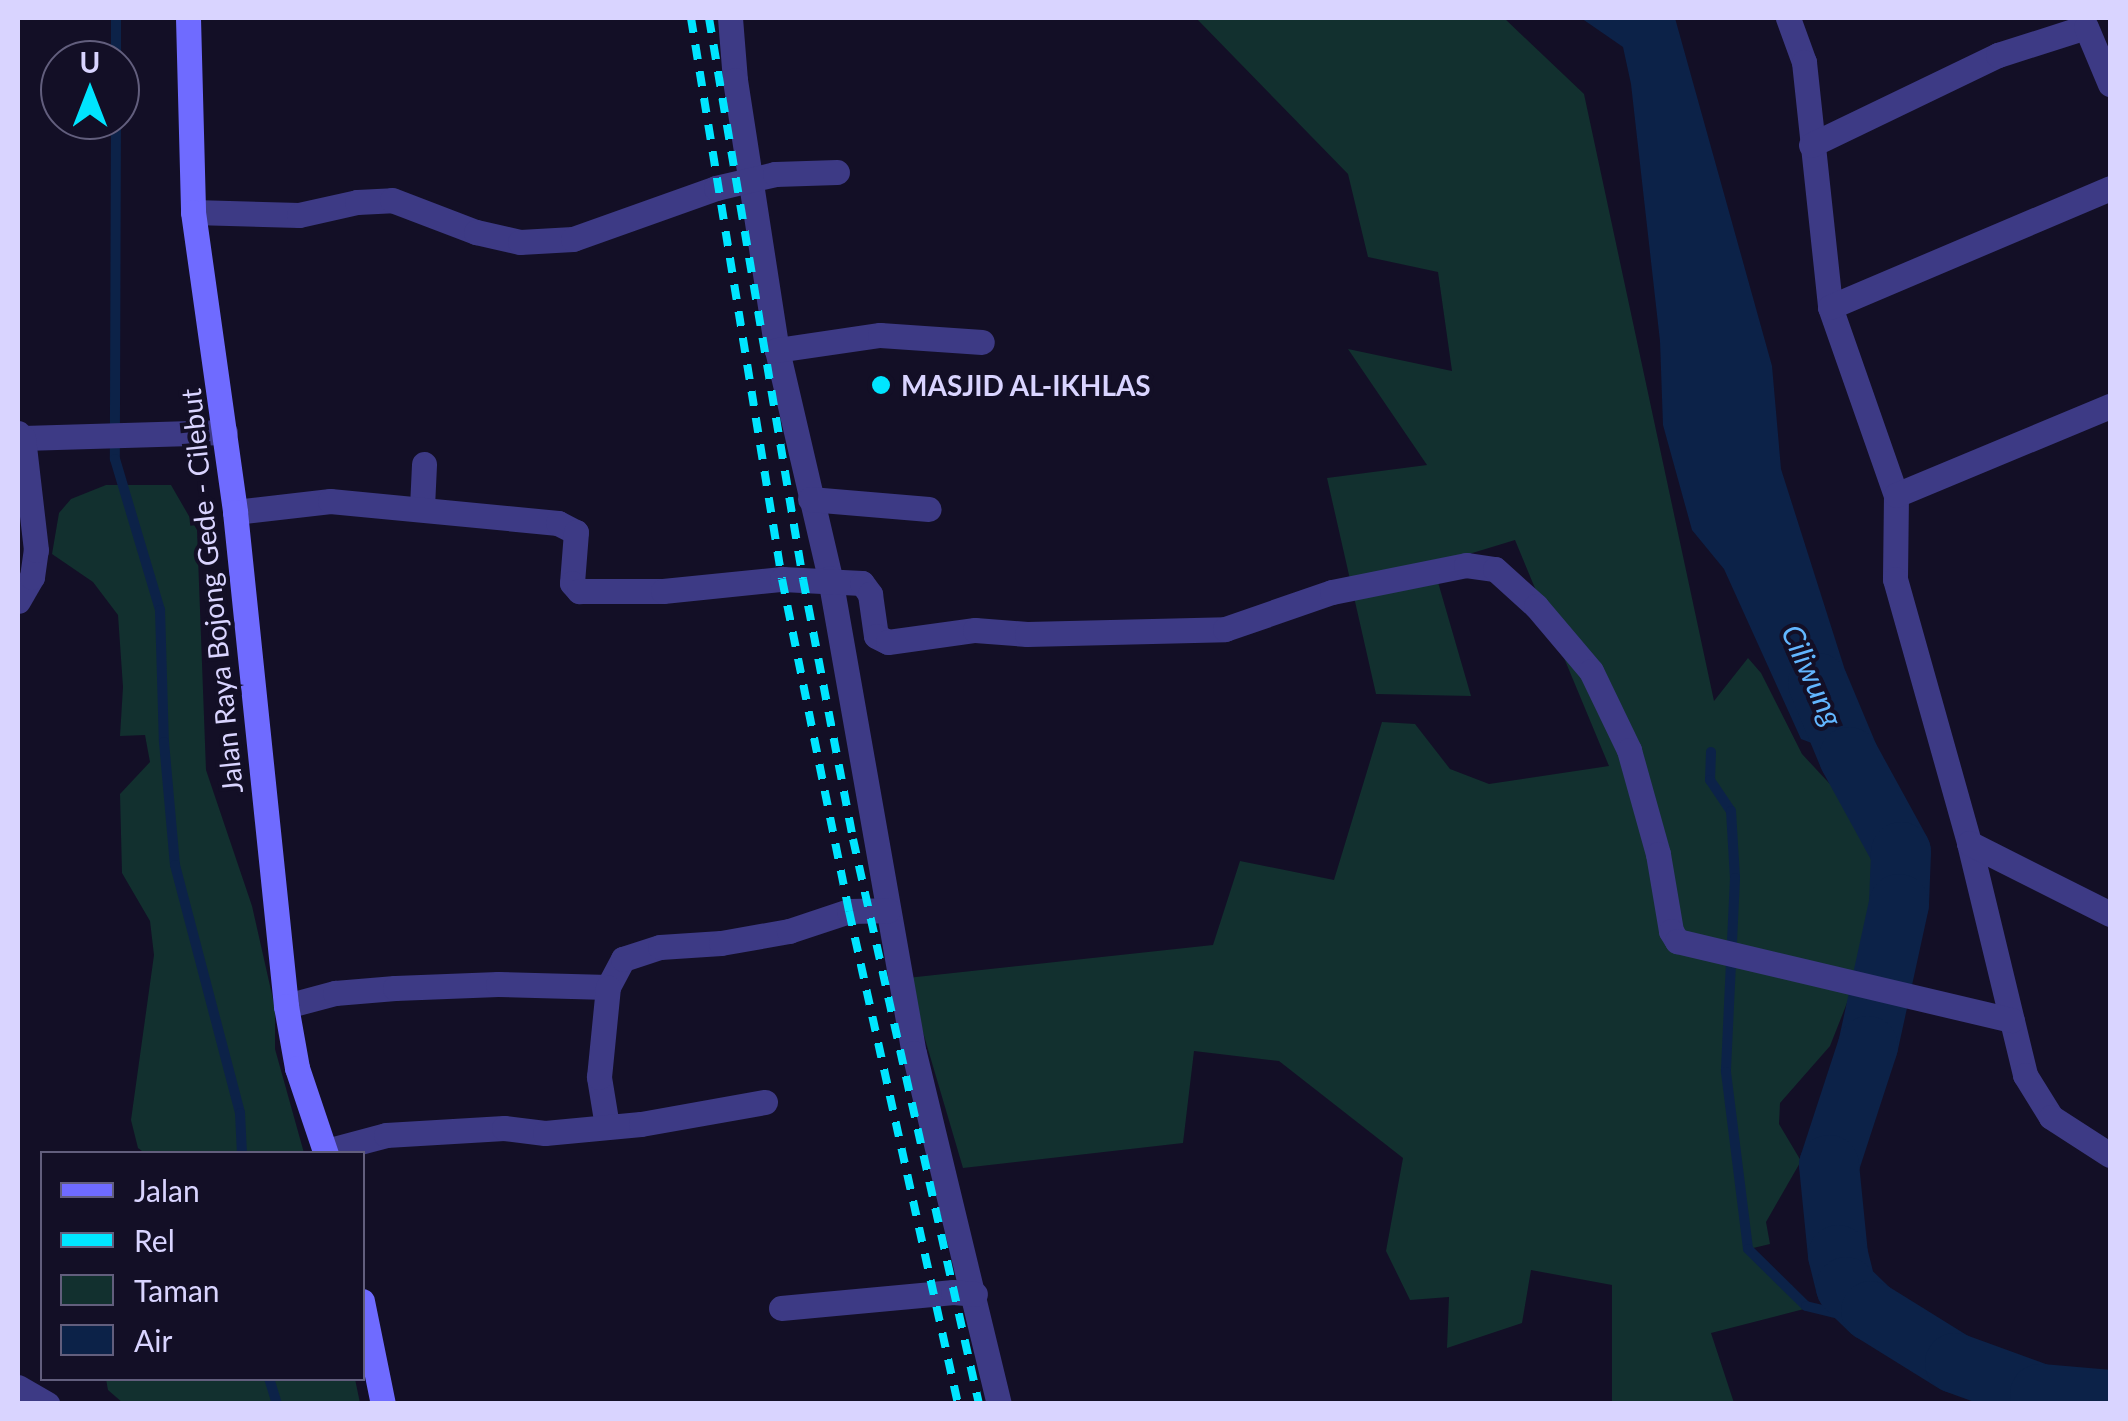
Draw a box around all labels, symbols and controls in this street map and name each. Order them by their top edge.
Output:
north arrow [40,40,140,140]
text: U [80,45,100,79]
place label: MASJID AL-IKHLAS [901,368,1152,402]
marker: MASJID AL-IKHLAS [870,374,892,396]
street label: Jalan Raya Bojong Gede - Cilebut [173,387,249,795]
water label: Ciliwung [1775,619,1851,731]
legend [40,1151,365,1381]
text: Jalan [134,1172,200,1208]
text: Rel [134,1222,175,1258]
text: Taman [134,1272,220,1308]
text: Air [134,1322,172,1358]

